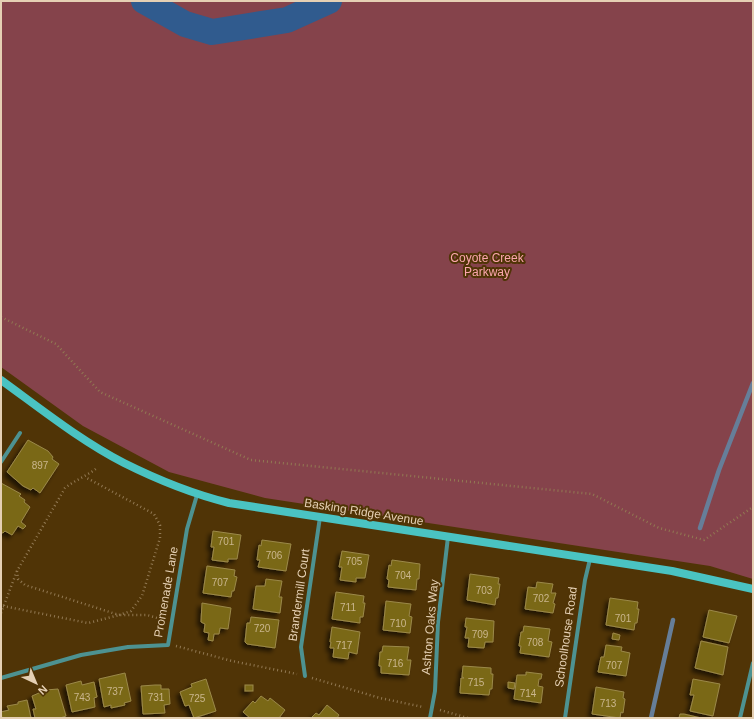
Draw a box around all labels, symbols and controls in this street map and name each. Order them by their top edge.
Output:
park label: Coyote Creek Parkway [450,251,525,279]
house number: 897 [32,460,49,471]
street label: Basking Ridge Avenue [303,496,425,528]
house number: 701 [218,536,235,547]
street label: Promenade Lane [151,545,181,639]
street label: Brandermill Court [286,547,313,642]
house number: 706 [266,550,283,561]
house number: 705 [346,556,363,567]
house number: 704 [395,570,412,581]
house number: 707 [212,577,229,588]
street label: Ashton Oaks Way [419,579,441,675]
house number: 703 [476,585,493,596]
street label: Schoolhouse Road [552,586,580,688]
house number: 702 [533,593,550,604]
house number: 711 [340,602,356,613]
house number: 701 [615,613,632,624]
house number: 710 [390,618,407,629]
house number: 720 [254,623,271,634]
house number: 709 [472,629,489,640]
house number: 708 [527,637,544,648]
house number: 717 [336,640,353,651]
house number: 716 [387,658,404,669]
house number: 707 [606,660,623,671]
north arrow [16,663,56,703]
house number: 715 [468,677,485,688]
text: N [36,683,50,697]
house number: 737 [107,686,124,697]
house number: 714 [520,688,537,699]
house number: 743 [74,692,91,703]
house number: 731 [148,692,165,703]
house number: 725 [189,693,206,704]
house number: 713 [600,698,617,709]

